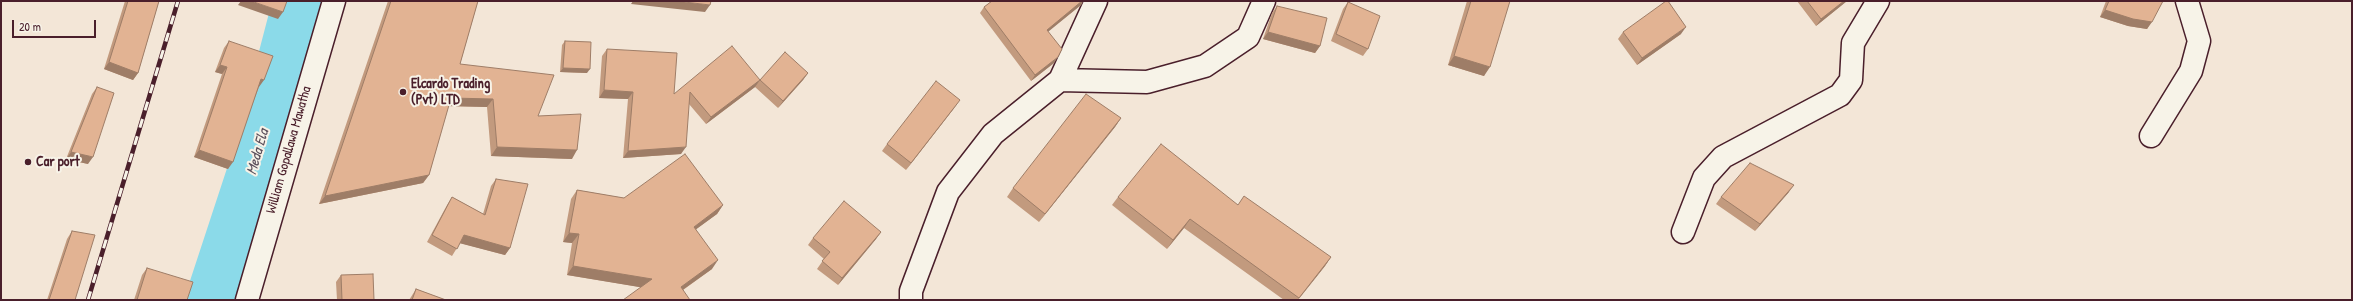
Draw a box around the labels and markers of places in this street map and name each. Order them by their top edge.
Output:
place label: Elcardo Trading (Pvt) LTD [411,76,490,108]
marker: Elcardo Trading (Pvt) LTD [398,87,408,97]
place label: Car port [36,154,80,170]
marker: Car port [23,157,33,167]

